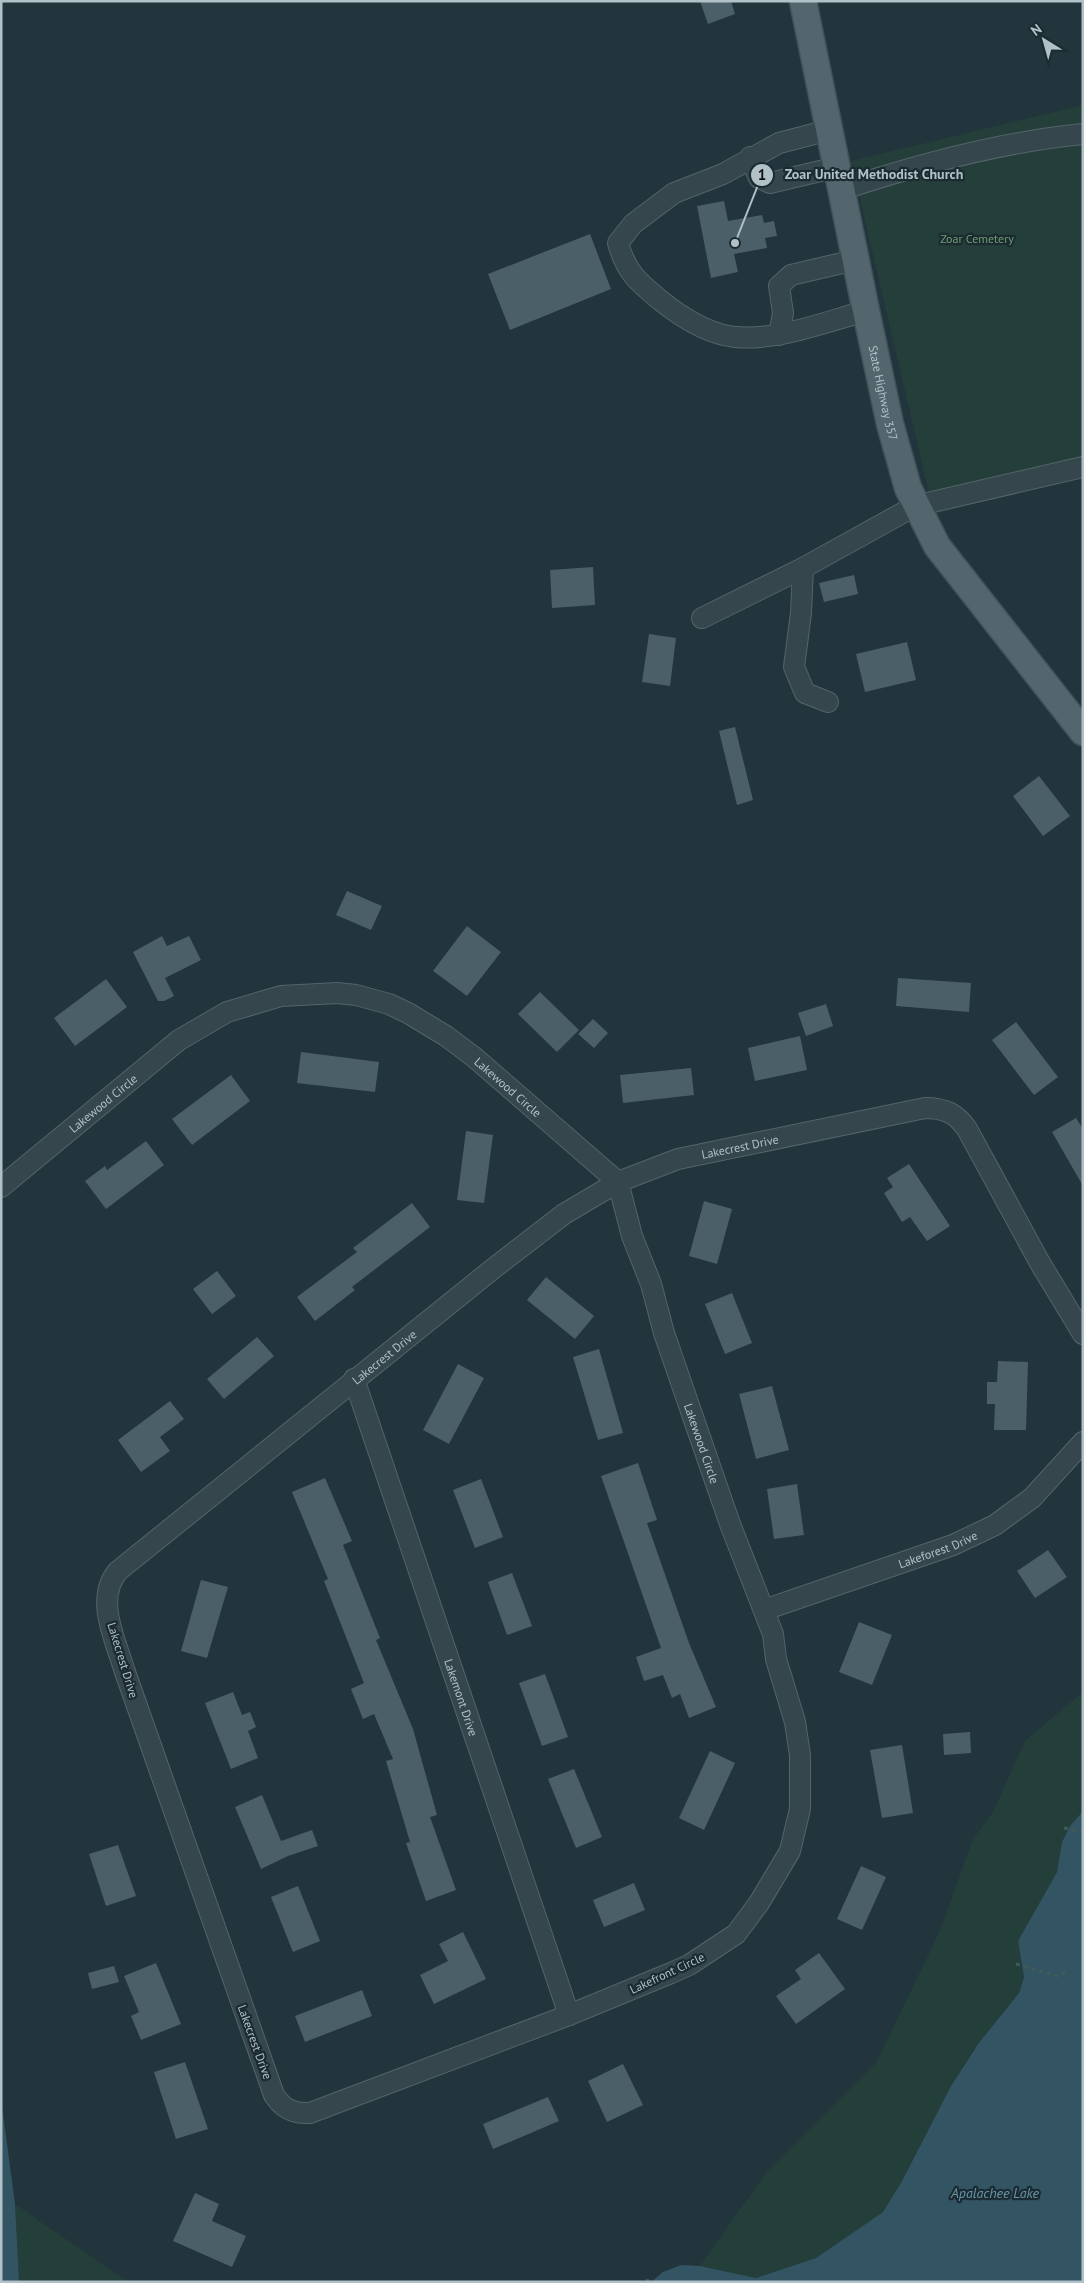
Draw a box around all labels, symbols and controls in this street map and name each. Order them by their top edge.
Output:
north arrow [1019,15,1069,65]
text: N [1027,20,1045,40]
callout: Zoar United Methodist Church [750,160,973,189]
text: 1 [758,165,766,184]
text: Zoar United Methodist Church [785,165,963,183]
park label: Zoar Cemetery [940,231,1014,246]
street label: State Highway 357 [866,344,902,442]
street label: Lakewood Circle [472,1054,545,1120]
street label: Lakewood Circle [66,1070,140,1135]
street label: Lakecrest Drive [700,1131,780,1162]
street label: Lakecrest Drive [349,1326,419,1387]
street label: Lakewood Circle [681,1401,723,1485]
street label: Lakeforest Drive [896,1527,979,1571]
street label: Lakecrest Drive [104,1620,142,1700]
street label: Lakemont Drive [442,1657,482,1738]
street label: Lakefront Circle [627,1949,707,1997]
street label: Lakecrest Drive [235,2003,275,2081]
water label: Apalachee Lake [950,2184,1039,2202]

